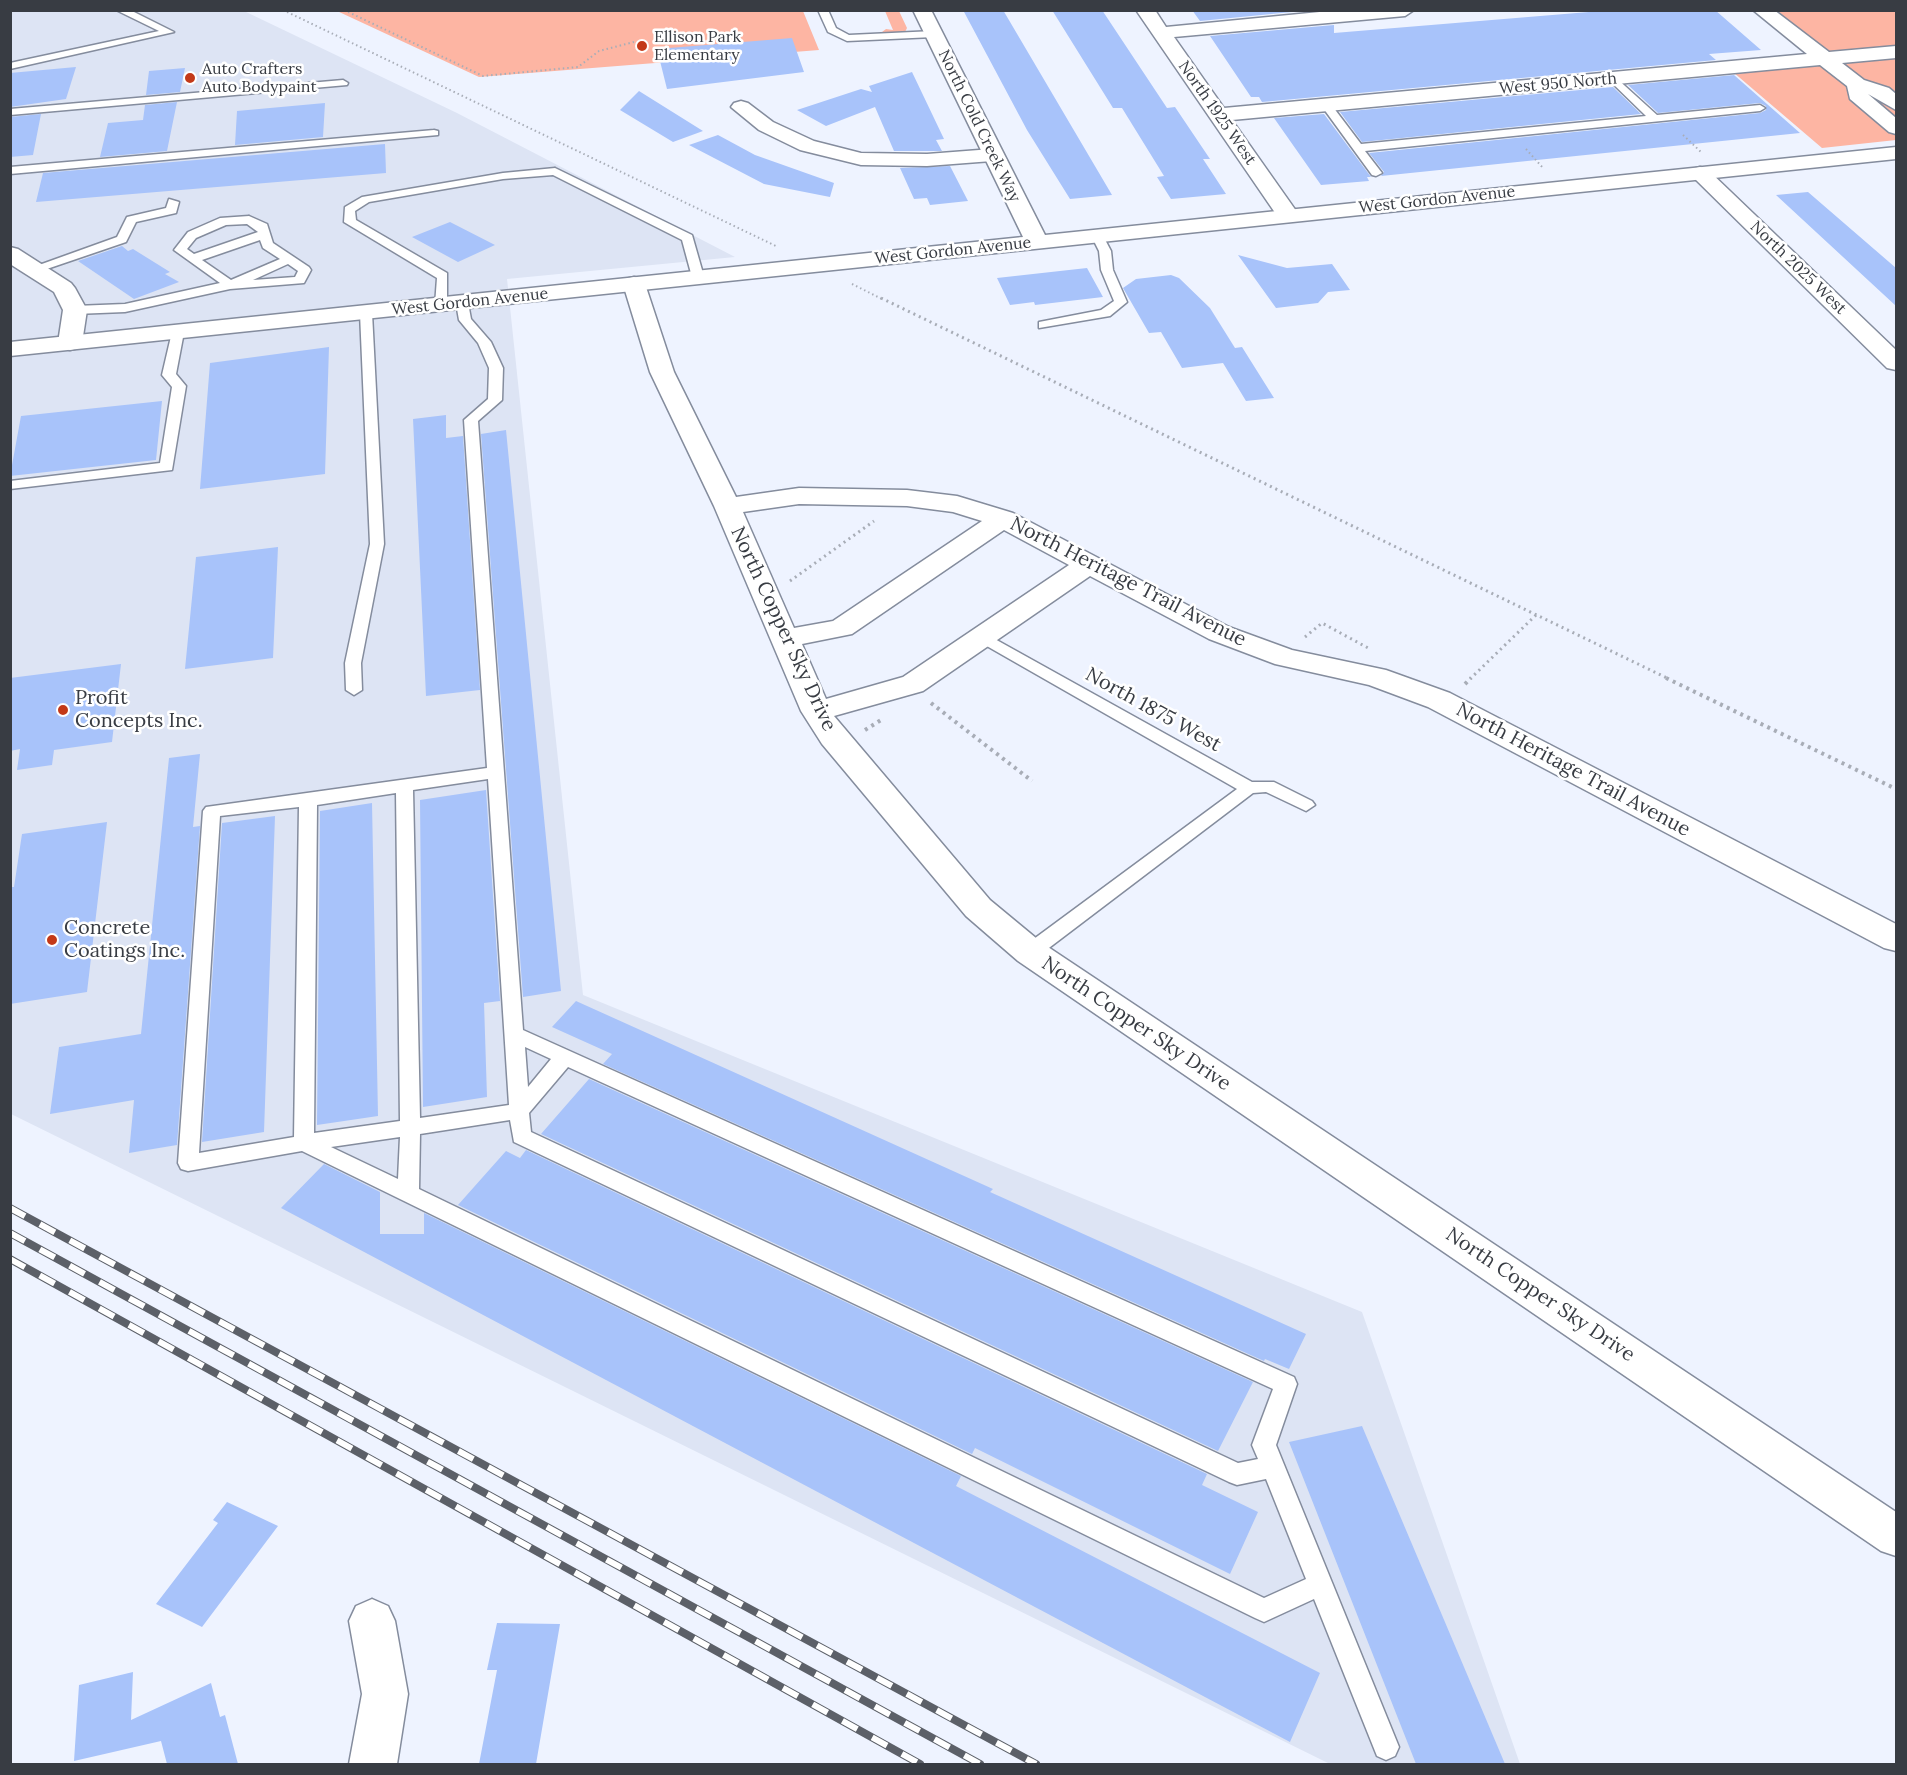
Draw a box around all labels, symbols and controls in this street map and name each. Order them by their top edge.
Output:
place label: Ellison Park Elementary [654,27,741,65]
marker: Ellison Park Elementary [635,39,649,53]
street label: North Cold Creek Way [934,47,1024,205]
street label: North 1925 West [1174,57,1260,169]
place label: Auto Crafters Auto Bodypaint [202,59,317,97]
street label: West 950 North [1498,69,1618,99]
marker: Auto Crafters Auto Bodypaint [183,71,197,85]
street label: West Gordon Avenue [1358,182,1516,218]
street label: North 2025 West [1746,217,1850,319]
street label: West Gordon Avenue [874,233,1032,269]
street label: West Gordon Avenue [391,284,549,320]
street label: North Heritage Trail Avenue [1006,512,1250,652]
street label: North Copper Sky Drive [725,523,841,735]
street label: North 1875 West [1081,663,1225,757]
place label: Profit Concepts Inc. [75,686,203,733]
street label: North Heritage Trail Avenue [1452,698,1694,842]
marker: Profit Concepts Inc. [56,703,70,717]
place label: Concrete Coatings Inc. [64,916,185,963]
marker: Concrete Coatings Inc. [45,933,59,947]
street label: North Copper Sky Drive [1037,952,1235,1096]
street label: North Copper Sky Drive [1441,1223,1639,1367]

